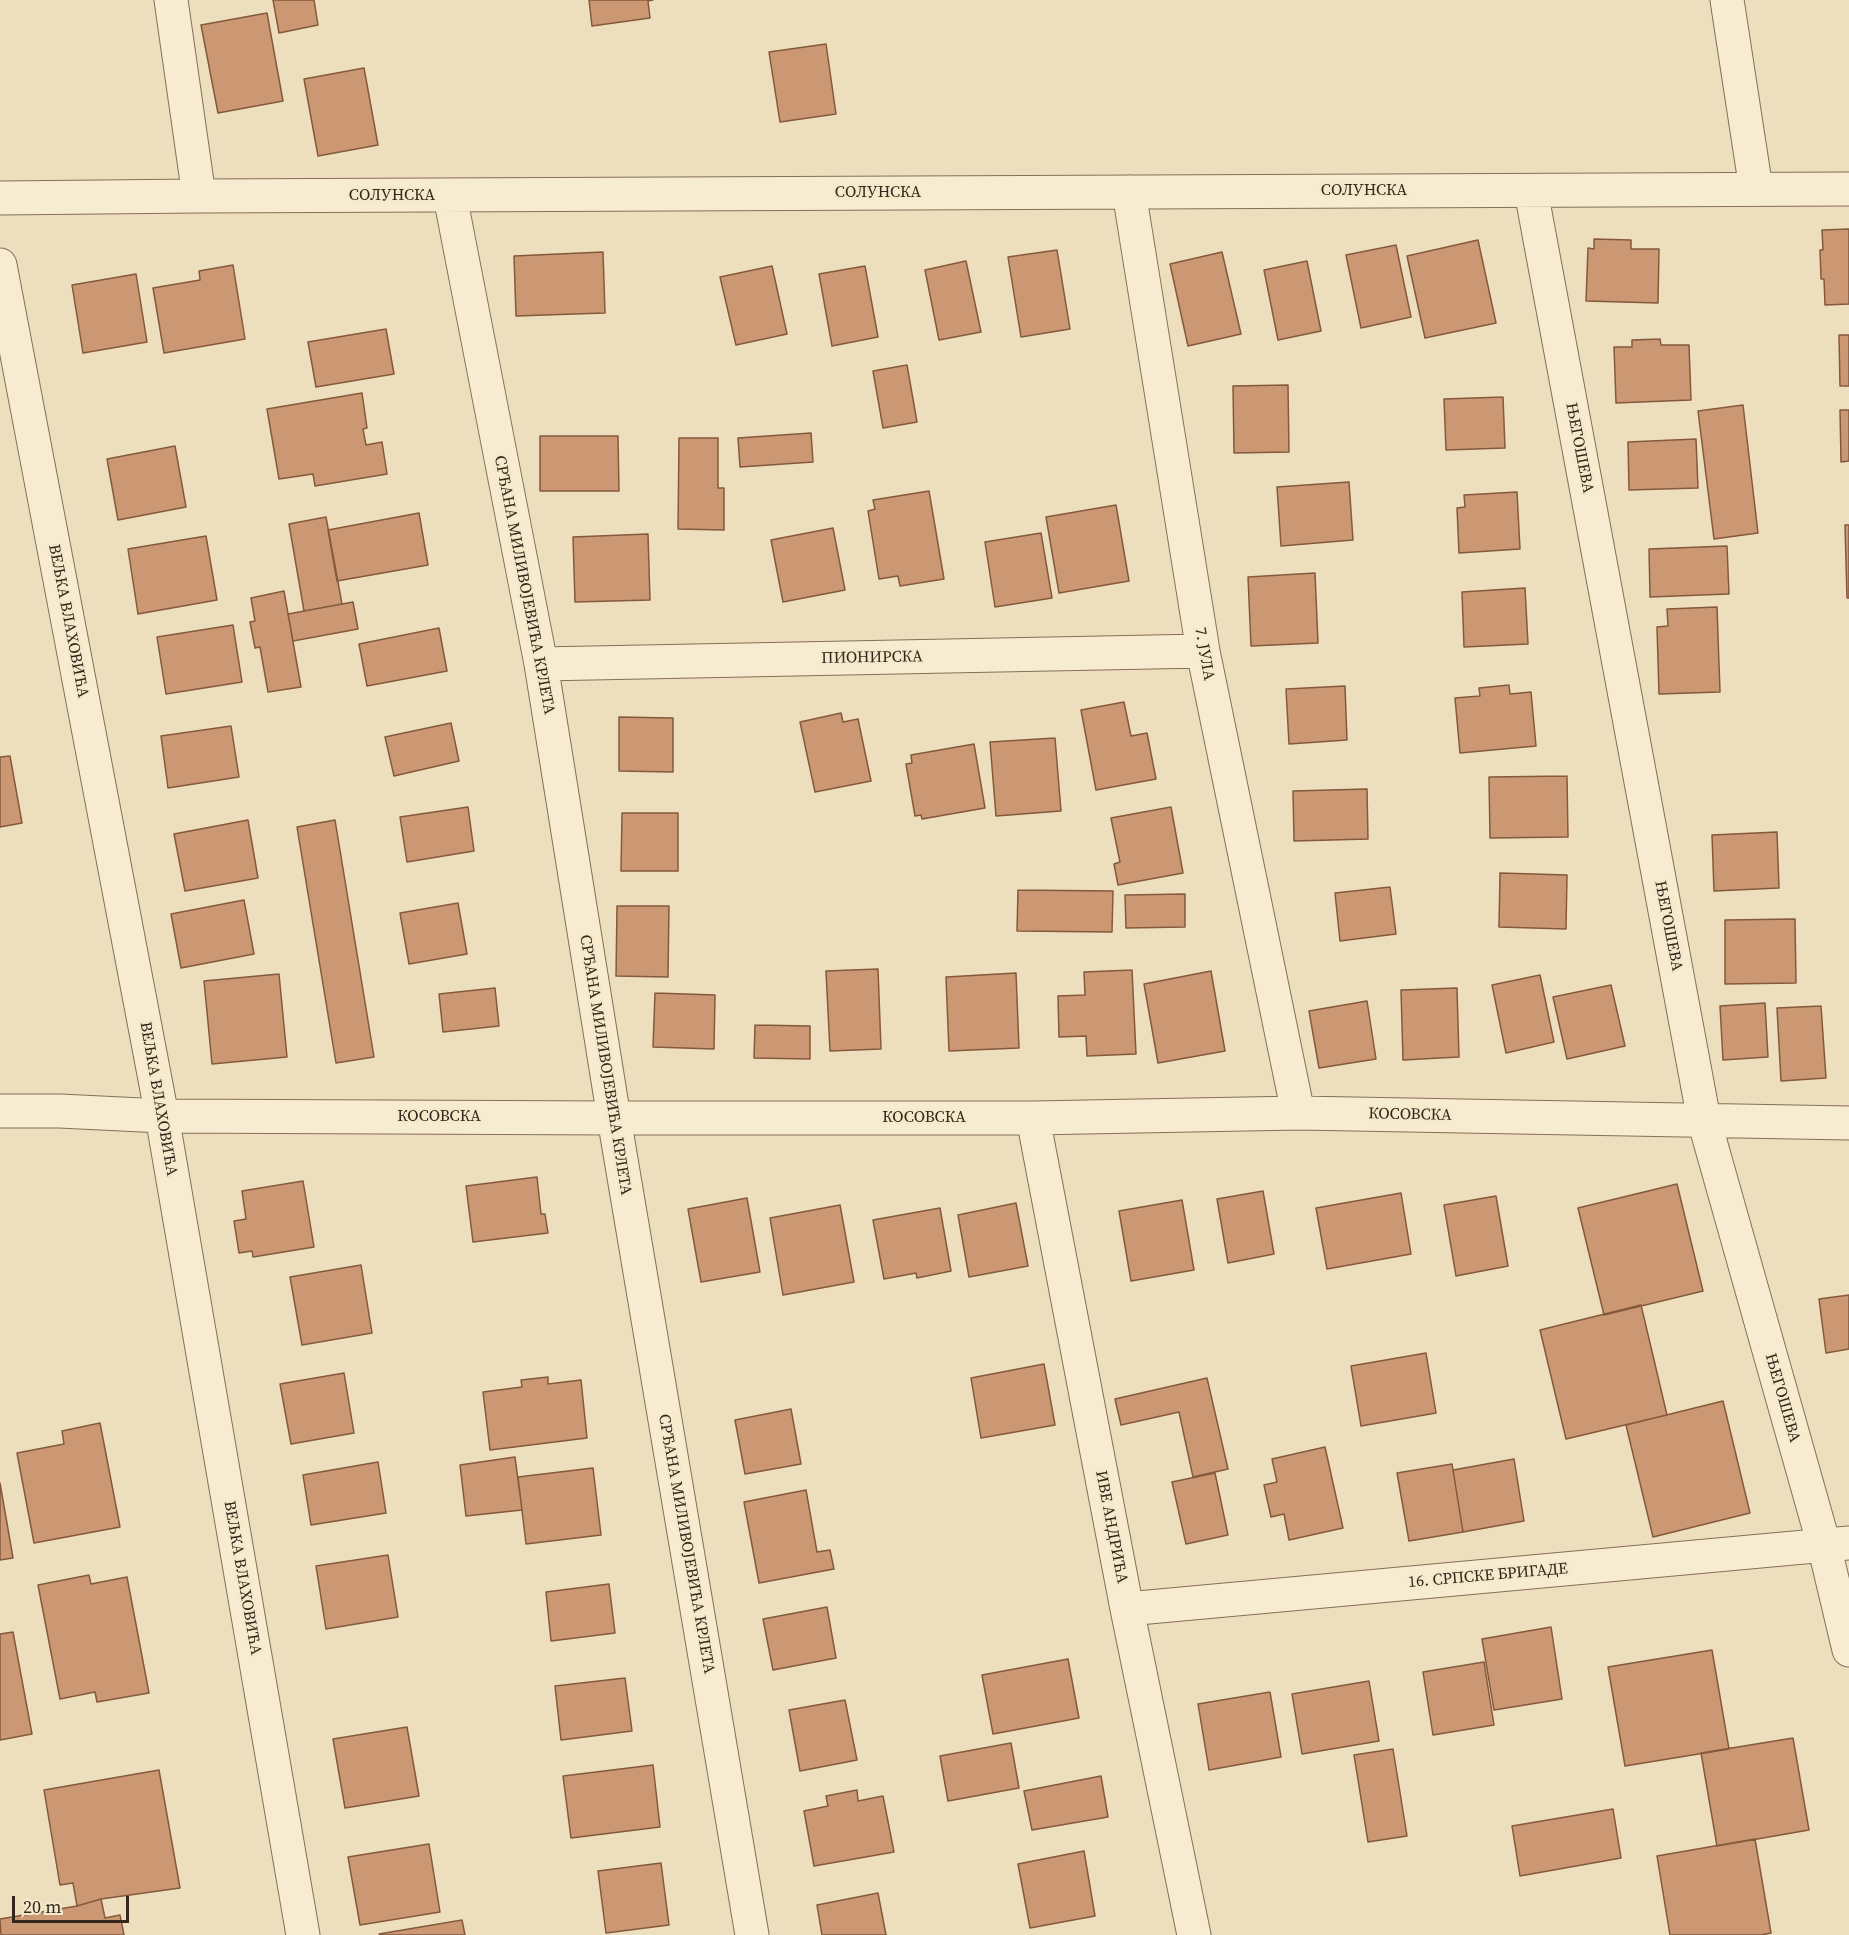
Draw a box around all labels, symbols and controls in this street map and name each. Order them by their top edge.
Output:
street label: СОЛУНСКА [1321,181,1407,201]
street label: СОЛУНСКА [835,183,921,203]
street label: СОЛУНСКА [349,186,435,206]
street label: ЊЕГОШЕВА [1561,401,1597,495]
street label: СРЂАНА МИЛИВОЈЕВИЋА КРЛЕТА [489,454,559,716]
street label: ВЕЉКА ВЛАХОВИЋА [44,543,92,699]
street label: 7. ЈУЛА [1190,626,1218,682]
street label: ПИОНИРСКА [821,648,923,668]
street label: ЊЕГОШЕВА [1650,879,1686,973]
street label: СРЂАНА МИЛИВОЈЕВИЋА КРЛЕТА [575,933,635,1197]
street label: ВЕЉКА ВЛАХОВИЋА [135,1020,181,1178]
street label: КОСОВСКА [1368,1105,1452,1125]
street label: КОСОВСКА [397,1107,481,1127]
street label: КОСОВСКА [882,1108,966,1128]
street label: ЊЕГОШЕВА [1760,1351,1804,1445]
street label: СРЂАНА МИЛИВОЈЕВИЋА КРЛЕТА [654,1413,718,1675]
street label: ИВЕ АНДРИЋА [1091,1469,1131,1585]
street label: ВЕЉКА ВЛАХОВИЋА [219,1499,265,1657]
street label: 16. СРПСКЕ БРИГАДЕ [1407,1559,1569,1593]
scale bar [15,1884,132,1922]
text: 20 m [23,1894,61,1919]

